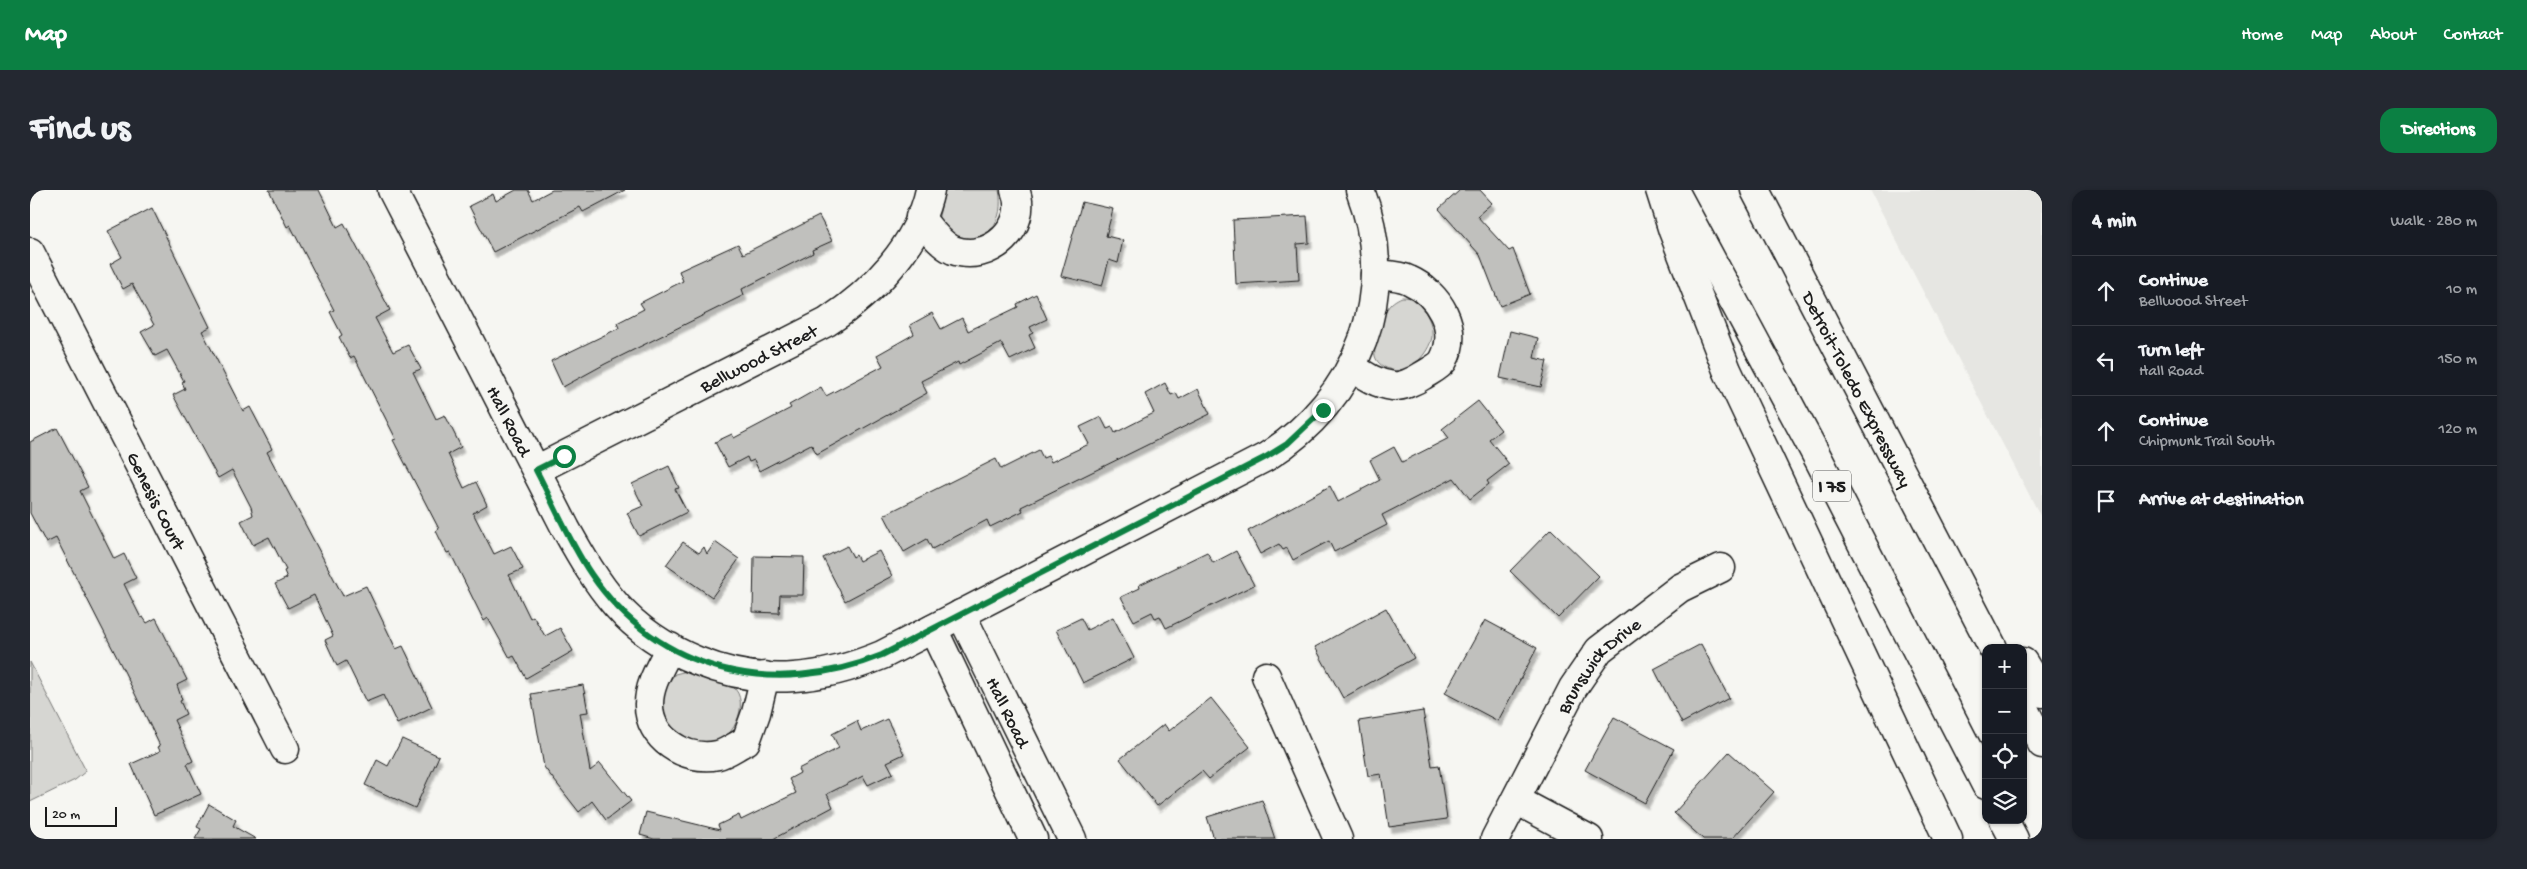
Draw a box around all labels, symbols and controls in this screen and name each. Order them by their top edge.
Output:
text: Map [25,21,67,50]
text: Home [2241,25,2283,46]
text: Map [2311,25,2342,46]
text: About [2370,25,2416,46]
text: Contact [2444,25,2502,46]
button: Directions [2380,108,2497,153]
text: Find us [30,110,130,151]
text: 4 min [2092,210,2136,235]
text: Walk · 280 m [2390,213,2477,232]
text: Continue [2139,270,2208,293]
icon: ahead [2092,277,2120,305]
text: 10 m [2446,281,2477,300]
street label: Detroit-Toledo Expressway [1794,287,1916,493]
text: Bellwood Street [2139,293,2247,312]
street label: Bellwood Street [696,320,824,400]
text: Turn left [2139,340,2203,363]
icon: left [2092,347,2120,375]
text: 150 m [2438,351,2477,370]
text: Hall Road [2139,363,2203,382]
street label: Hall Road [480,383,536,463]
route end [1312,399,1335,422]
text: Continue [2139,410,2208,433]
icon: ahead [2092,417,2120,445]
text: 120 m [2438,421,2477,440]
text: Chipmunk Trail South [2139,433,2275,452]
route start [553,445,576,468]
street label: Genesis Court [120,449,190,557]
road number: I 75 [1813,470,1851,502]
icon: arrive [2092,487,2120,515]
text: Arrive at destination [2139,489,2303,512]
street label: Brunswick Drive [1553,614,1647,719]
map controls [1982,644,2027,824]
button: + [1982,644,2027,689]
street label: Hall Road [979,674,1034,754]
button: − [1982,689,2027,734]
button: locate [1982,734,2027,779]
button: layers [1982,779,2027,824]
scale bar [45,804,118,827]
text: 20 m [52,807,80,824]

